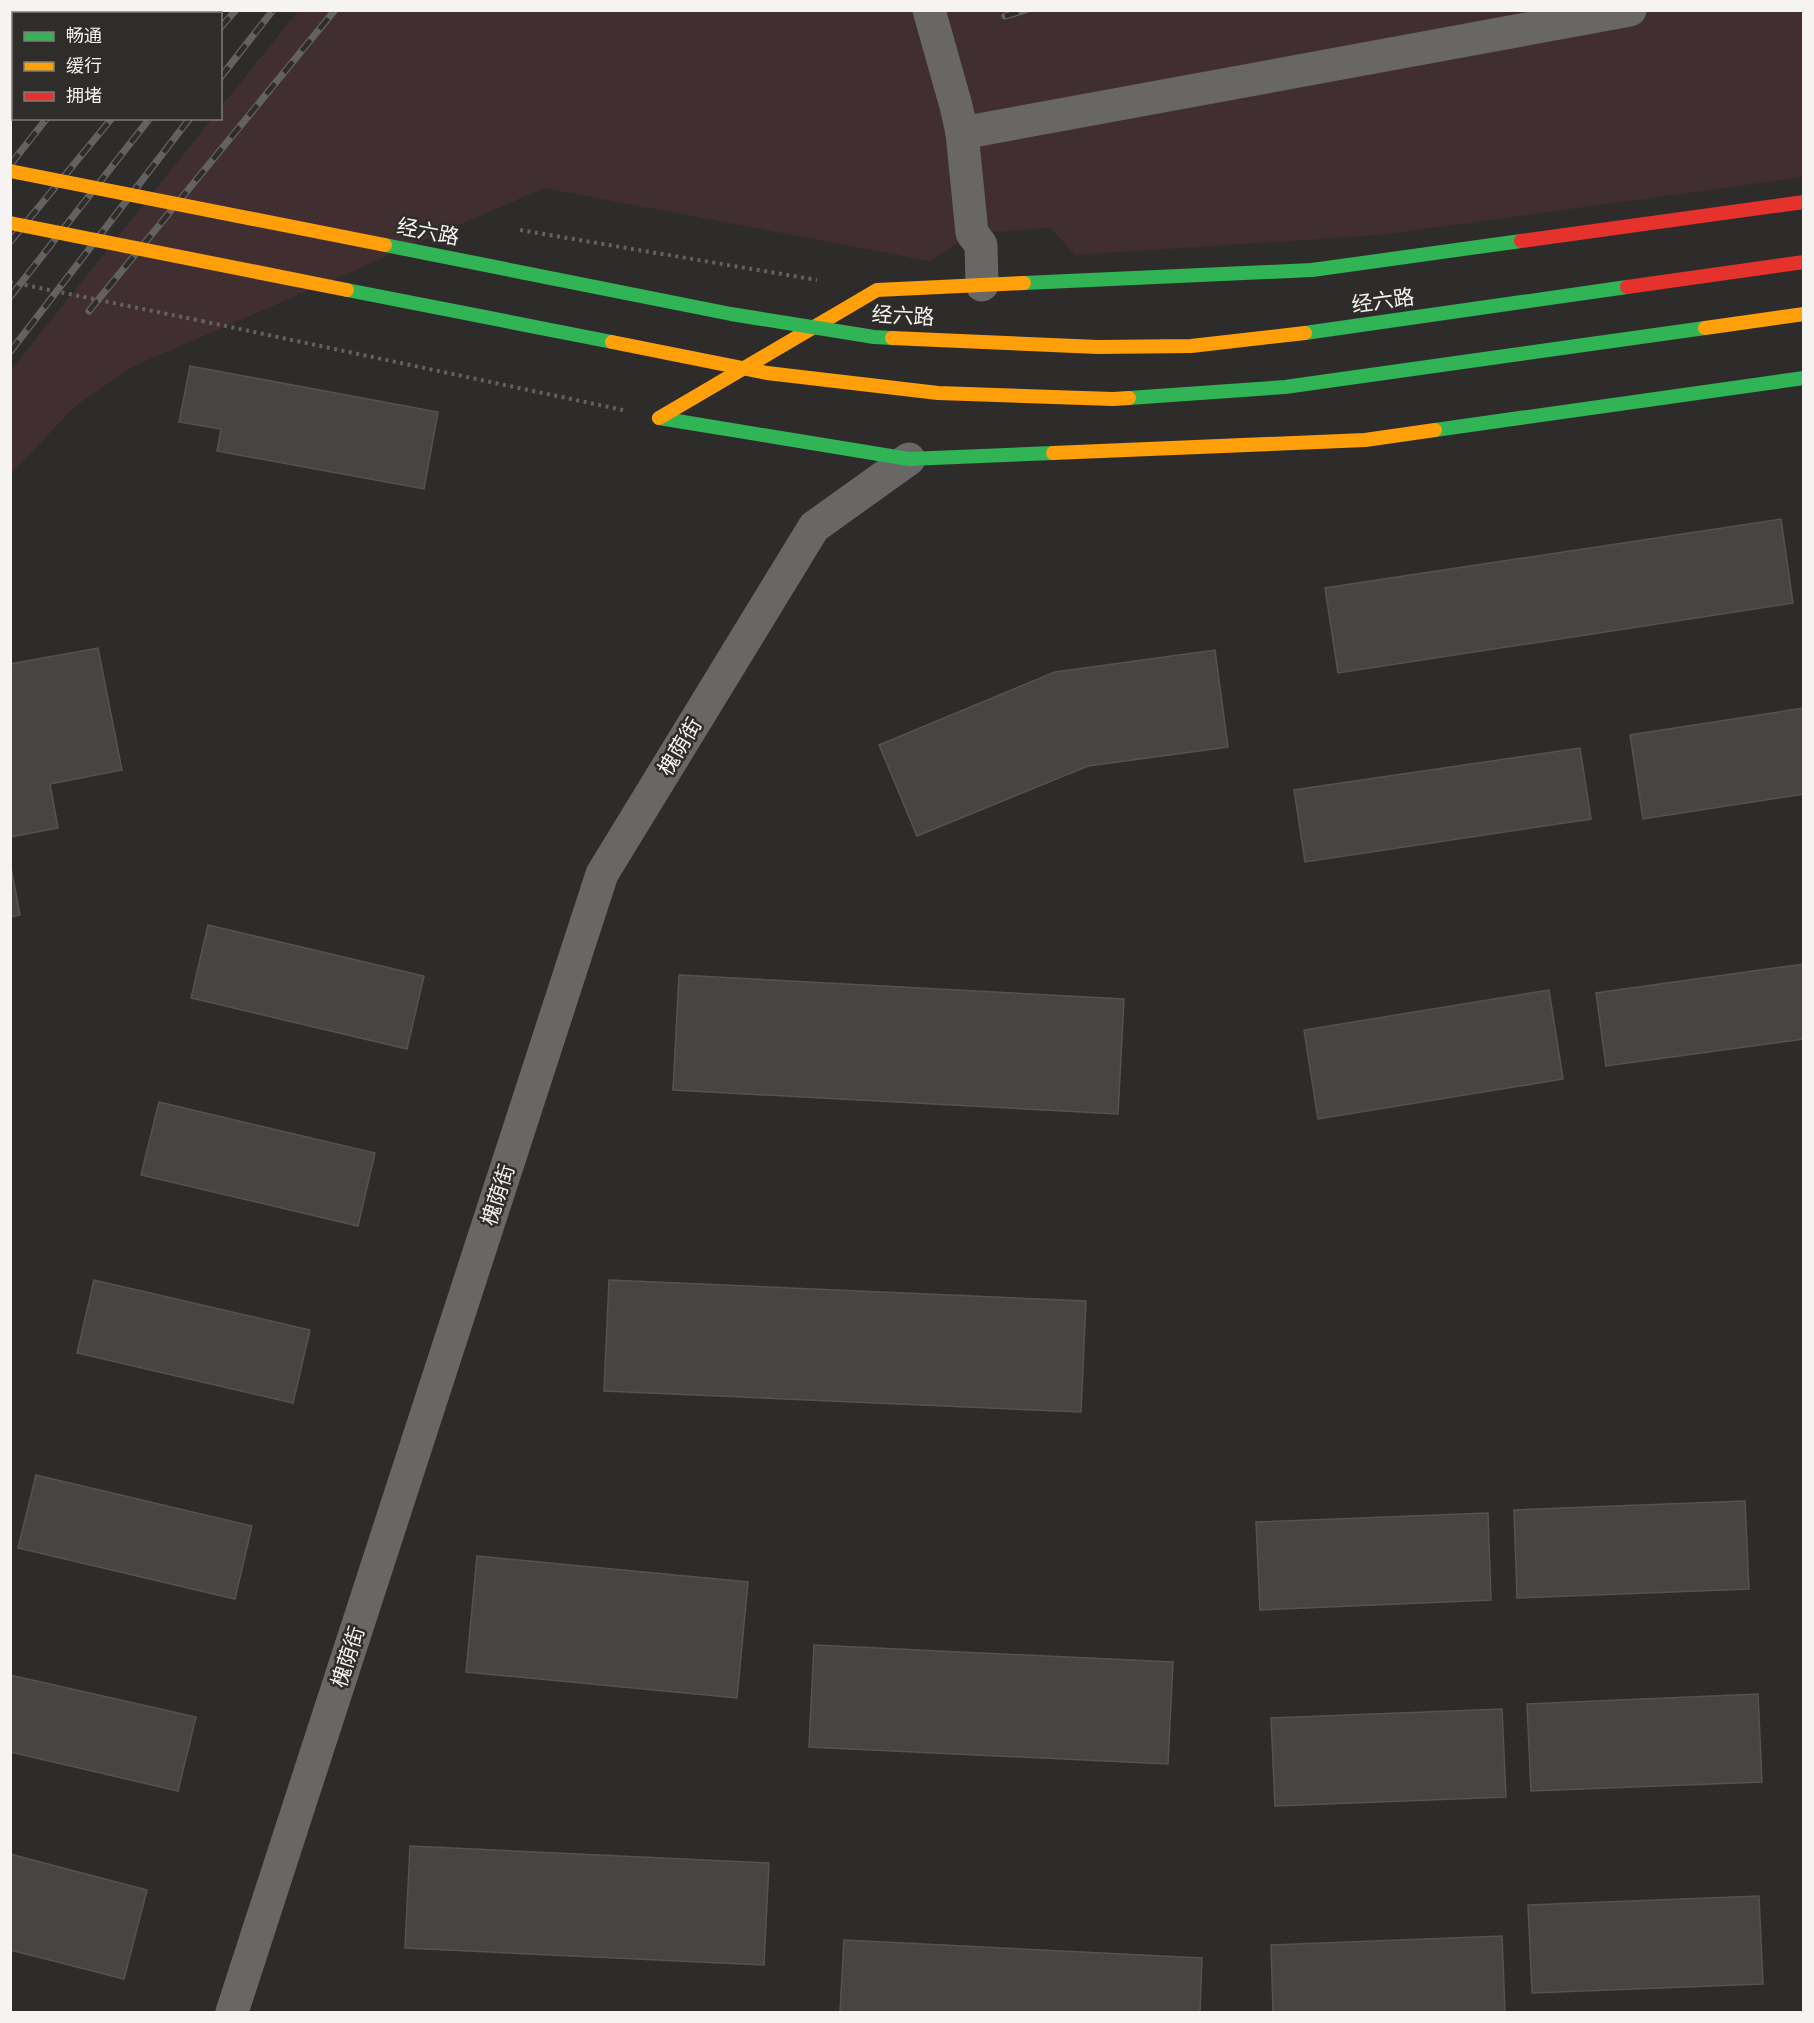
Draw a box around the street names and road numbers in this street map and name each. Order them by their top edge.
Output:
street label: 经六路 [395,214,461,250]
street label: 经六路 [1350,285,1416,317]
street label: 经六路 [871,302,935,330]
street label: 槐荫街 [653,714,707,780]
street label: 槐荫街 [477,1161,519,1229]
street label: 槐荫街 [327,1623,369,1691]

